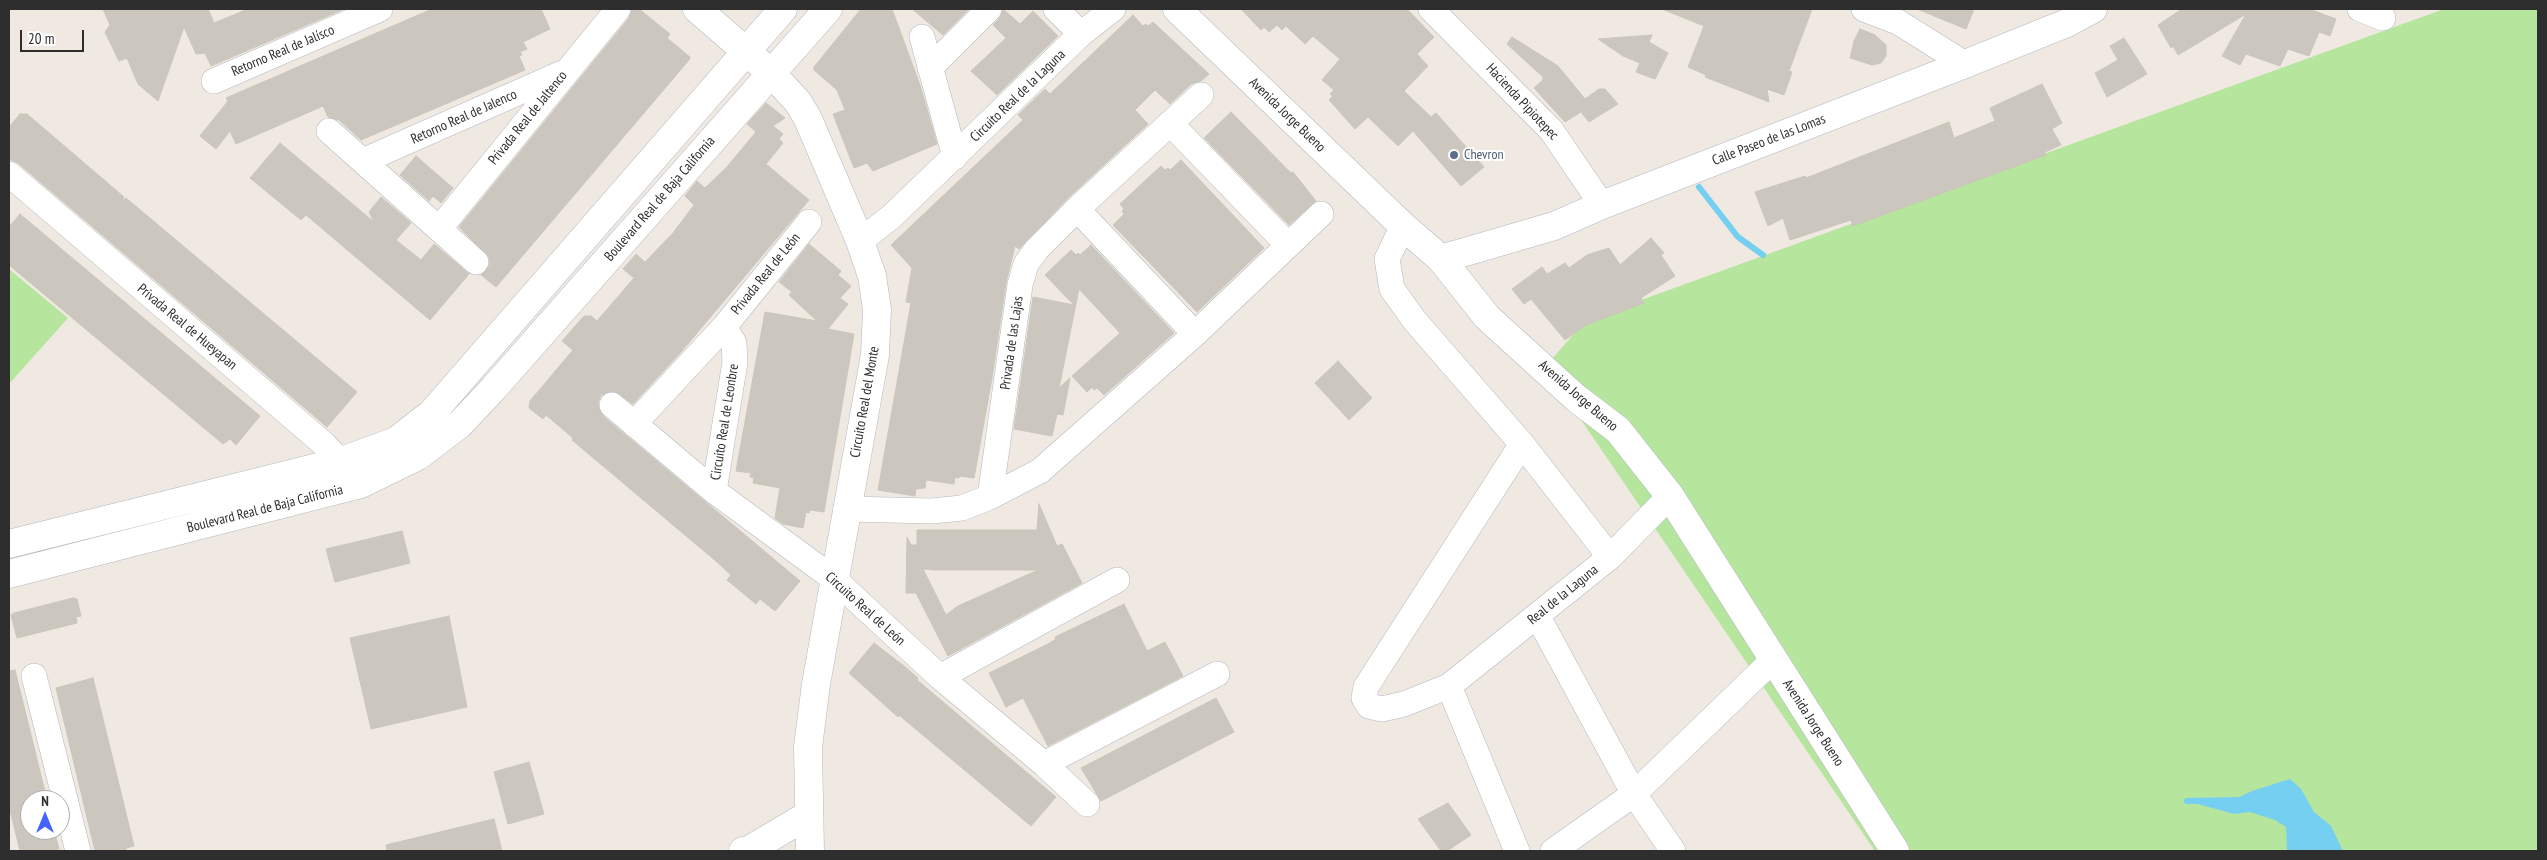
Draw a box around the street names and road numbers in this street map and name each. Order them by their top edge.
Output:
street label: Retorno Real de Jalísco [229,22,337,80]
street label: Circuito Real de la Laguna [967,46,1069,146]
street label: Hacienda Pipiotepec [1482,60,1562,144]
street label: Privada Real de Jaltenco [485,68,571,168]
street label: Avenida Jorge Bueno [1245,74,1329,156]
street label: Retorno Real de Jalenco [408,86,520,148]
street label: Calle Paseo de las Lomas [1710,111,1828,169]
street label: Boulevard Real de Baja California [601,133,719,265]
street label: Privada Real de León [728,230,804,318]
street label: Privada Real de Hueyapan [134,280,240,374]
street label: Privada de las Lajas [997,295,1027,391]
street label: Circuito Real del Monte [847,345,883,459]
street label: Avenida Jorge Bueno [1535,357,1621,435]
street label: Circuito Real de Leonbre [708,363,742,481]
street label: Boulevard Real de Baja California [185,481,345,537]
street label: Real de la Laguna [1524,562,1602,628]
street label: Circuito Real de León [822,569,908,649]
street label: Avenida Jorge Bueno [1779,677,1847,769]

